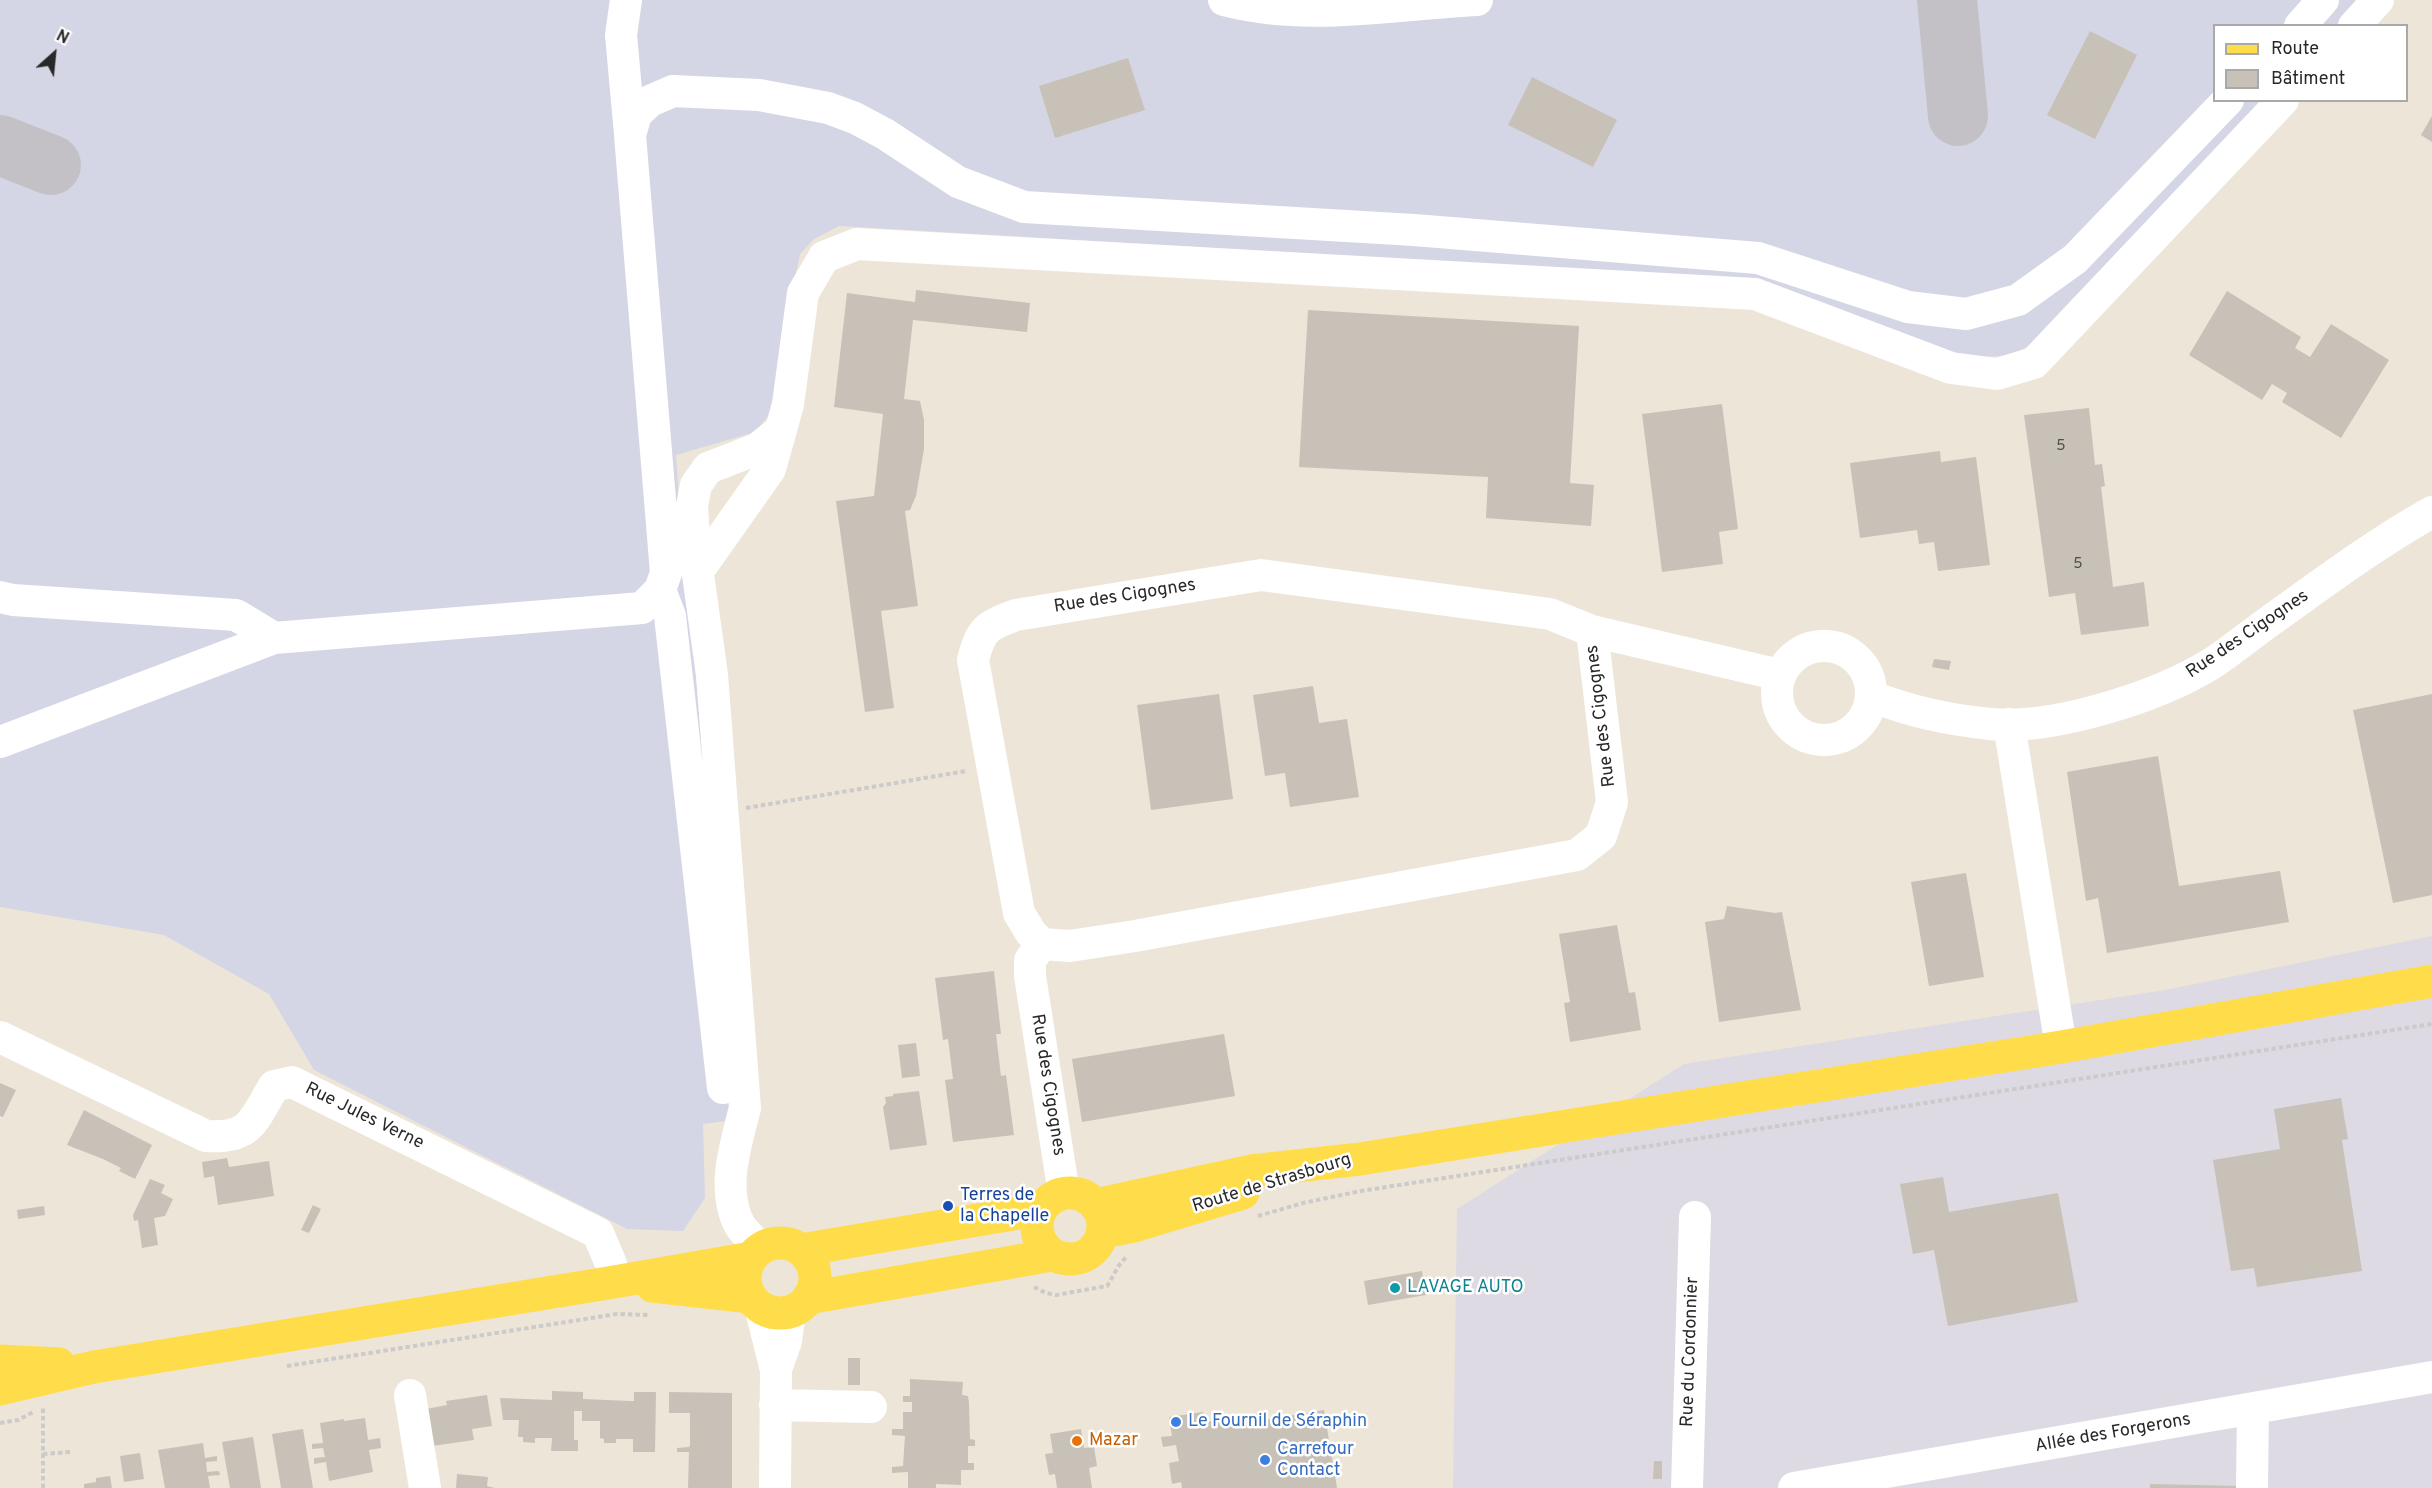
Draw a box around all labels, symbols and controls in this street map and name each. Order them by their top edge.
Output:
north arrow [24,24,84,84]
legend [2213,24,2408,102]
text: N [53,26,72,49]
text: Route [2271,38,2319,61]
text: Bâtiment [2271,68,2345,91]
house number: 5 [2056,438,2066,456]
house number: 5 [2073,556,2083,574]
street label: Rue des Cigognes [1053,575,1197,619]
street label: Rue des Cigognes [2183,586,2313,684]
street label: Rue des Cigognes [1583,644,1621,788]
street label: Rue des Cigognes [1025,1013,1069,1157]
street label: Rue Jules Verne [301,1079,427,1155]
street label: Route de Strasbourg [1190,1150,1354,1218]
place label: Terres de la Chapelle [960,1185,1049,1228]
marker: Terres de la Chapelle [941,1199,955,1213]
street label: Rue du Cordonnier [1678,1276,1704,1428]
place label: LAVAGE AUTO [1407,1277,1524,1299]
marker: LAVAGE AUTO [1388,1281,1402,1295]
street label: Allée des Forgerons [2033,1410,2193,1458]
place label: Le Fournil de Séraphin [1188,1411,1367,1433]
marker: Le Fournil de Séraphin [1169,1415,1183,1429]
place label: Mazar [1089,1430,1138,1452]
marker: Mazar [1070,1434,1084,1448]
place label: Carrefour Contact [1277,1439,1354,1482]
marker: Carrefour Contact [1258,1453,1272,1467]

